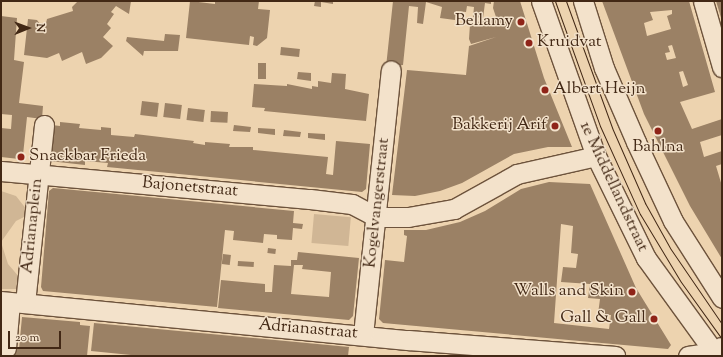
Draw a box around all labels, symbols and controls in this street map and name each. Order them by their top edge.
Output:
north arrow [8,8,48,48]
place label: Bellamy [455,12,513,32]
marker: Bellamy [516,17,526,27]
text: N [32,23,48,32]
place label: Kruidvat [537,33,602,53]
marker: Kruidvat [524,38,534,48]
place label: Albert Heijn [553,80,646,100]
marker: Albert Heijn [540,85,550,95]
place label: Bakkerij Arif [452,116,547,136]
street label: 1e Middellandstraat [574,119,652,255]
marker: Bakkerij Arif [550,121,560,131]
marker: Bahlna [653,126,663,136]
street label: Kogelvangerstraat [361,137,395,269]
place label: Bahlna [632,138,684,158]
place label: Snackbar Frieda [29,147,146,167]
marker: Snackbar Frieda [16,152,26,162]
street label: Bajonetstraat [141,174,239,202]
street label: Adrianaplein [18,177,48,275]
place label: Walls and Skin [513,282,624,302]
marker: Walls and Skin [627,287,637,297]
place label: Gall & Gall [560,309,646,329]
marker: Gall & Gall [649,314,659,324]
street label: Adrianastraat [258,316,358,344]
scale bar [10,323,63,349]
text: 20 m [15,329,39,347]

